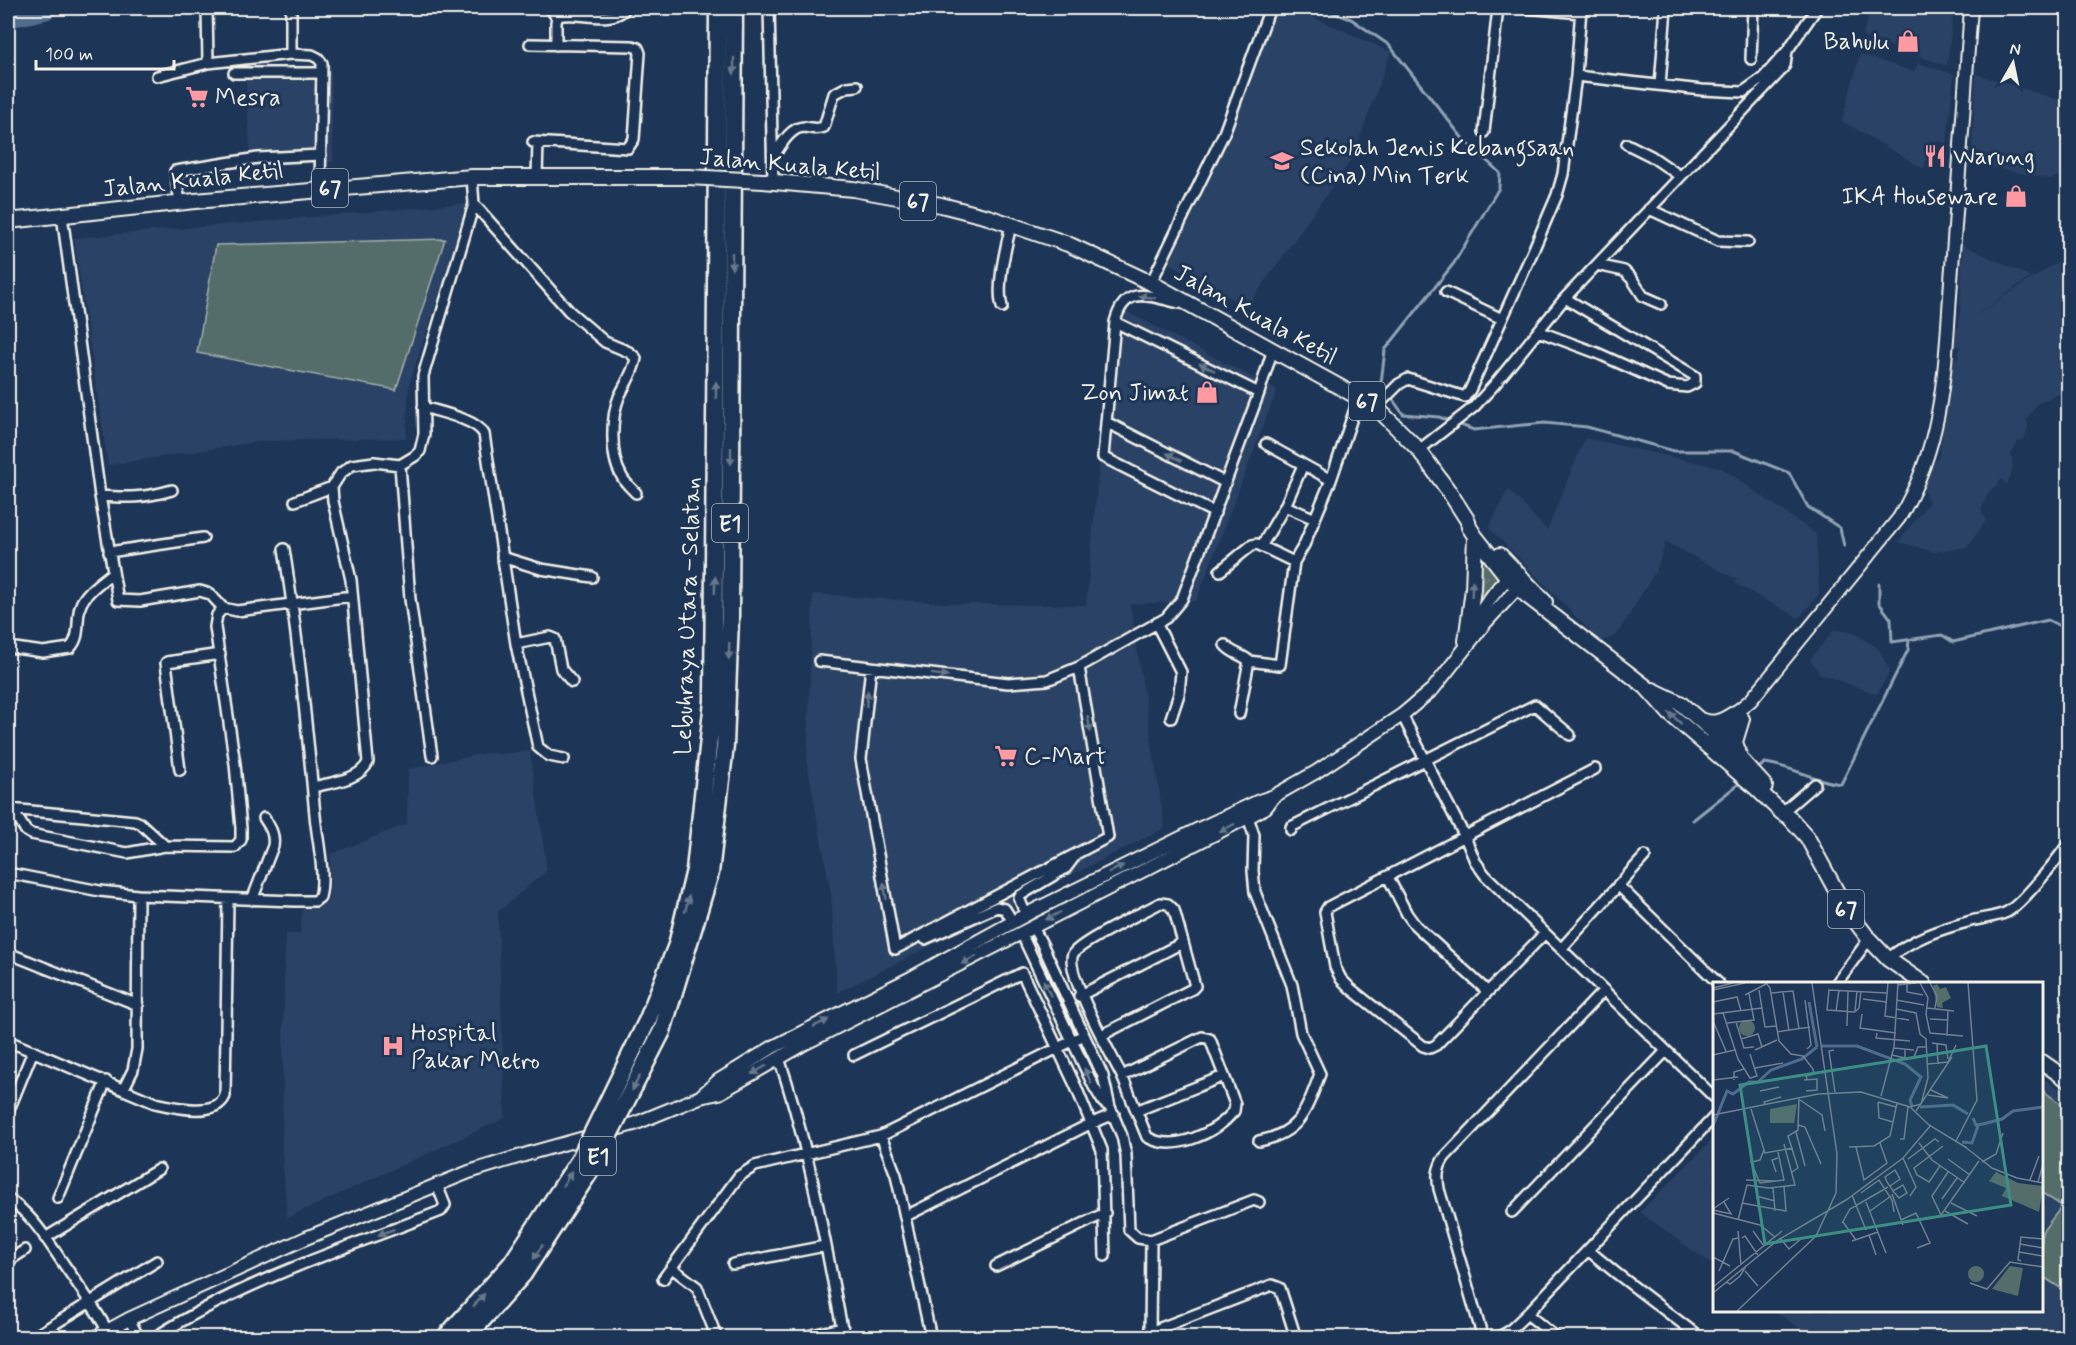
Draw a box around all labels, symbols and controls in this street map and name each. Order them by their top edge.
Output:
place label: Bahulu [1824,27,1890,58]
shop icon: Bahulu [1895,28,1921,54]
scale bar [36,33,174,71]
north arrow [1983,33,2043,93]
text: N [2008,38,2022,61]
text: 100 m [45,43,93,67]
one-way arrow [729,56,739,75]
place label: Mesra [215,83,281,114]
supermarket icon: Mesra [184,84,210,110]
place label: Sekolah Jenis Kebangsaan (Cina) Min Terk [1300,133,1574,192]
street label: Jalan Kuala Ketil [698,142,882,189]
place label: Warung [1953,142,2035,173]
restaurant icon: Warung [1922,143,1948,169]
school or university icon: Sekolah Jenis Kebangsaan (Cina) Min Terk [1269,148,1295,174]
street label: Jalan Kuala Ketil [101,156,285,205]
road number: 67 [312,169,348,207]
road number: 67 [900,182,936,220]
place label: IKA Houseware [1841,182,1998,213]
shop icon: IKA Houseware [2003,183,2029,209]
one-way arrow [727,251,737,270]
street label: Jalan Kuala Ketil [1168,258,1342,373]
one-way arrow [1137,292,1156,301]
one-way arrow [1198,363,1215,372]
place label: Zon Jimat [1080,378,1189,409]
shop icon: Zon Jimat [1194,379,1220,405]
one-way arrow [711,381,721,400]
road number: 67 [1349,382,1385,420]
one-way arrow [726,446,736,465]
one-way arrow [1165,452,1183,462]
street label: Lebuhraya Utara–Selatan [668,476,709,756]
road number: E1 [712,504,748,542]
one-way arrow [710,576,719,595]
one-way arrow [1468,579,1477,598]
one-way arrow [724,641,733,660]
one-way arrow [930,671,949,680]
one-way arrow [862,689,872,708]
one-way arrow [1668,712,1683,725]
one-way arrow [1084,715,1093,734]
place label: C-Mart [1024,742,1106,773]
supermarket icon: C-Mart [993,743,1019,769]
one-way arrow [1218,823,1236,833]
one-way arrow [1107,865,1125,875]
one-way arrow [880,881,889,900]
road number: 67 [1828,890,1864,928]
one-way arrow [682,895,692,913]
one-way arrow [1044,911,1061,921]
one-way arrow [960,954,978,964]
one-way arrow [1042,978,1052,996]
inset map [1713,982,2043,1312]
place label: Hospital Pakar Metro [411,1018,540,1077]
one-way arrow [812,1018,829,1027]
hospital icon: Hospital Pakar Metro [380,1033,406,1059]
one-way arrow [751,1065,768,1075]
one-way arrow [1084,1067,1093,1084]
one-way arrow [631,1075,640,1092]
road number: E1 [580,1137,616,1175]
one-way arrow [561,1171,573,1187]
one-way arrow [377,1228,395,1238]
one-way arrow [532,1243,543,1260]
one-way arrow [472,1293,485,1308]

